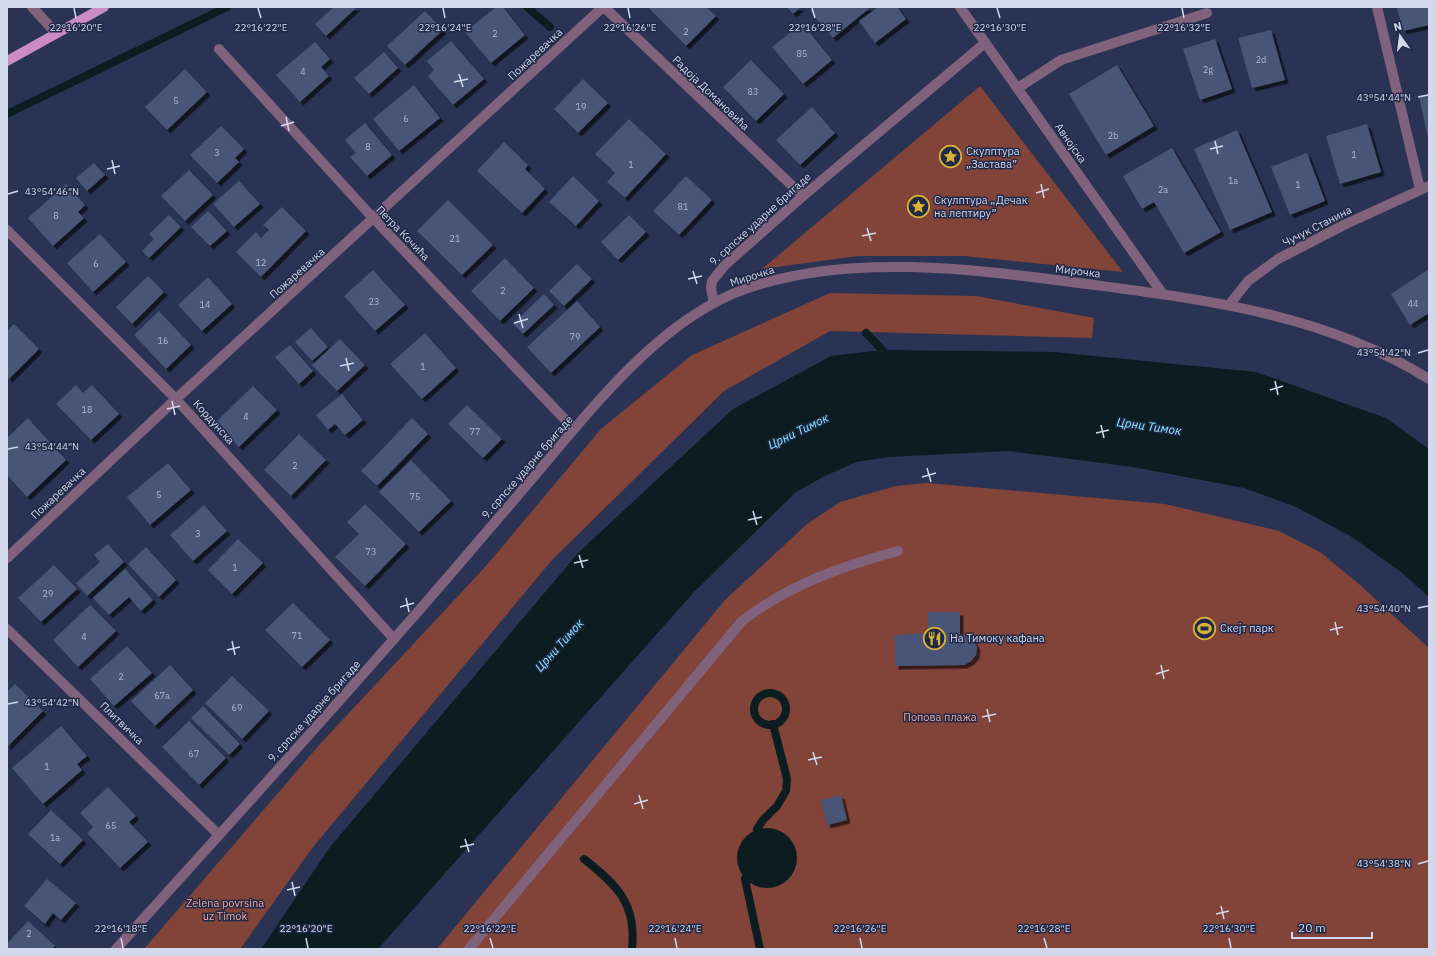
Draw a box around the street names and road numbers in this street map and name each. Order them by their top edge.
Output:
street label: Пожаревачка [505,25,565,83]
street label: Радоја Домановића [670,53,752,133]
street label: Авнојска [1052,120,1090,166]
street label: 9. српске ударне бригаде [706,170,814,268]
street label: Петра Кочића [373,203,433,264]
street label: Чучук Станина [1280,203,1354,249]
street label: Пожаревачка [266,244,328,302]
street label: Мирочка [1054,261,1102,281]
street label: Мирочка [728,262,776,290]
street label: Кордунска [190,397,238,447]
street label: 9. српске ударне бригаде [478,413,576,521]
street label: Пожаревачка [28,464,88,522]
street label: 9. српске ударне бригаде [265,657,363,765]
street label: Плитвичка [97,699,147,748]

